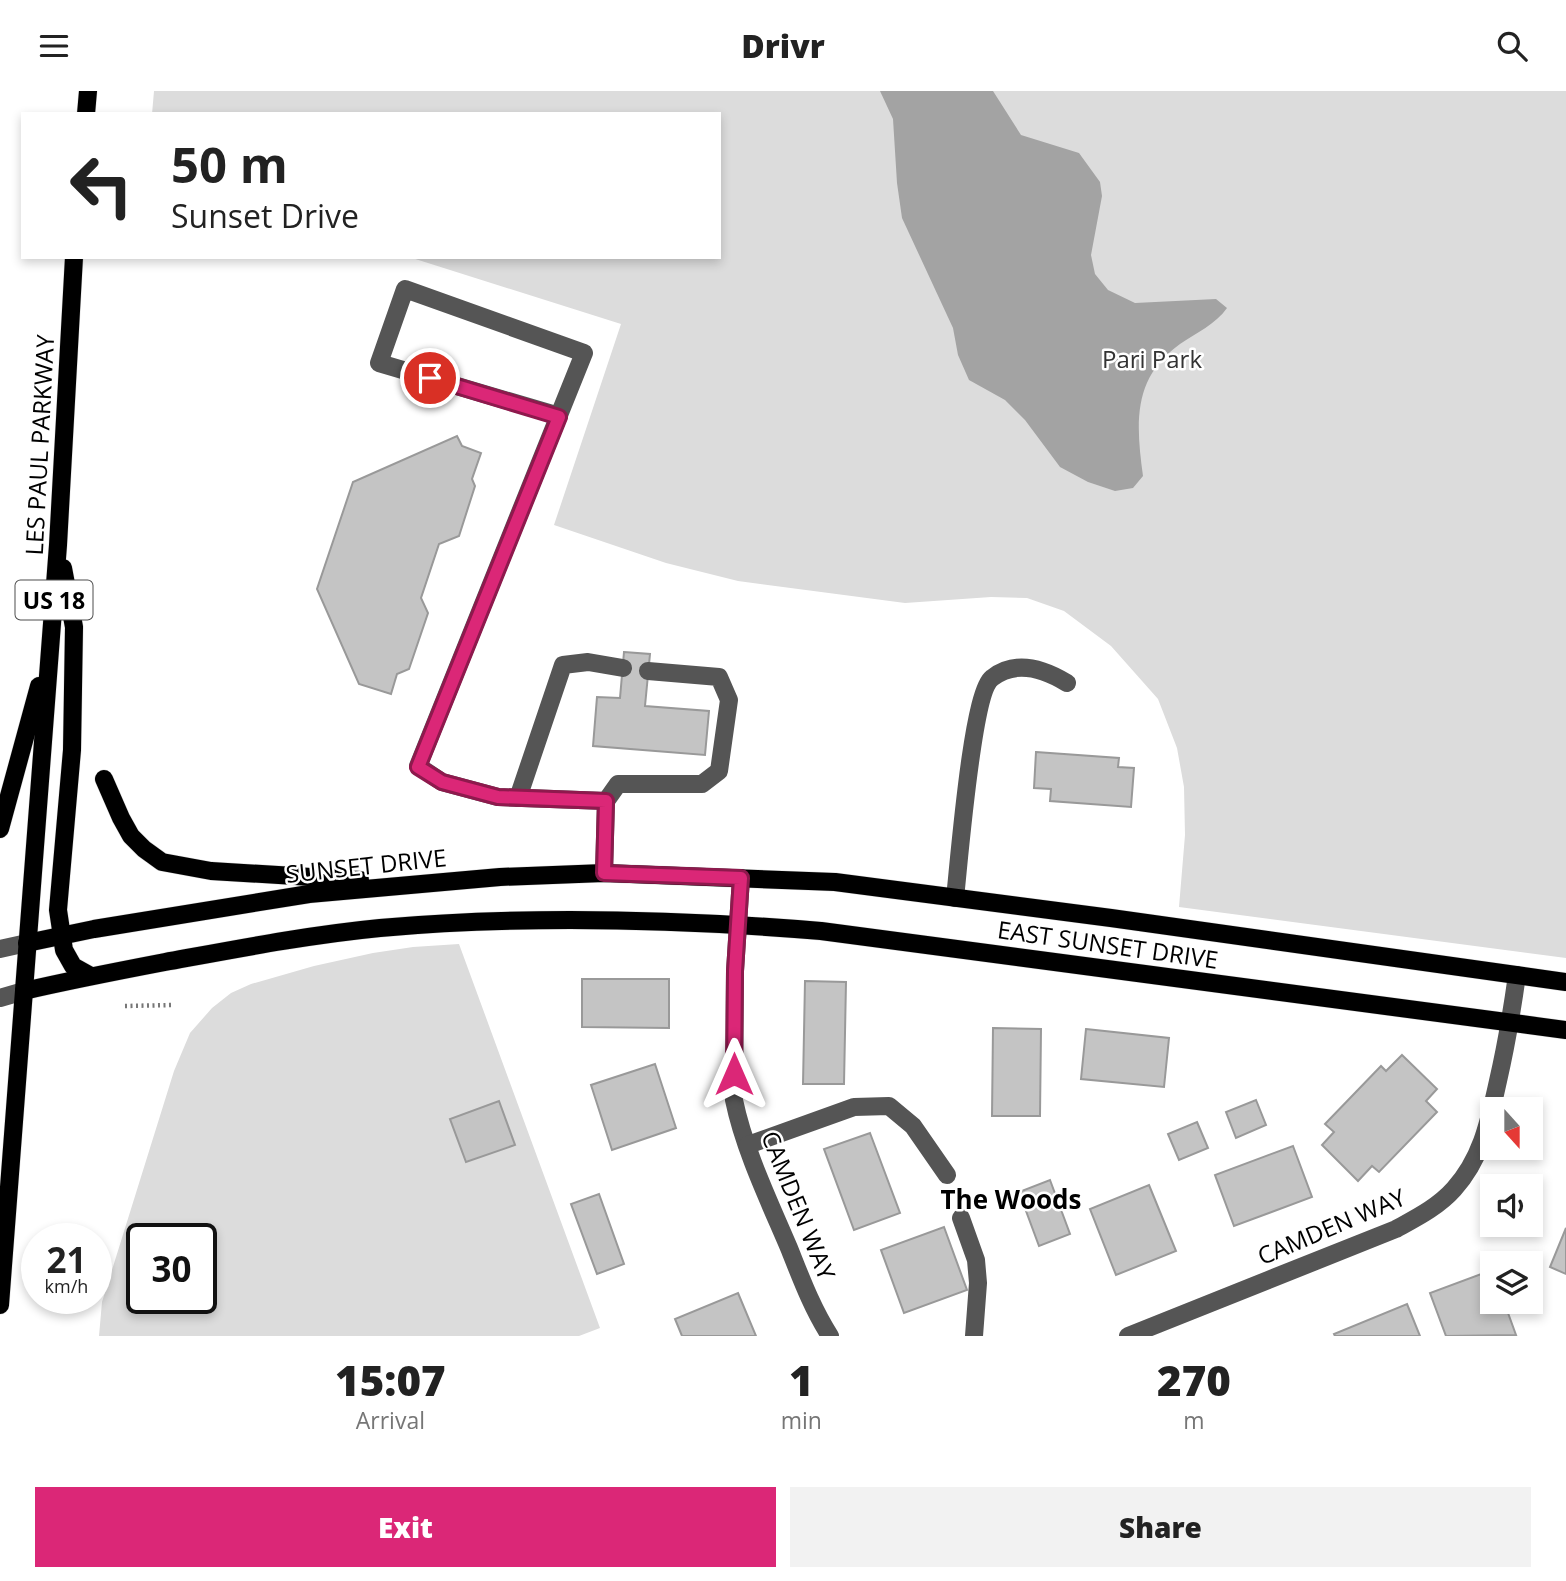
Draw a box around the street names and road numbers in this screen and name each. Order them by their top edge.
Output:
street label: LES PAUL PARKWAY [17,333,61,556]
road number: US 18 [16,580,92,619]
street label: SUNSET DRIVE [284,840,448,890]
street label: EAST SUNSET DRIVE [996,912,1220,976]
street label: CAMDEN WAY [754,1126,844,1285]
street label: CAMDEN WAY [1252,1180,1411,1272]

